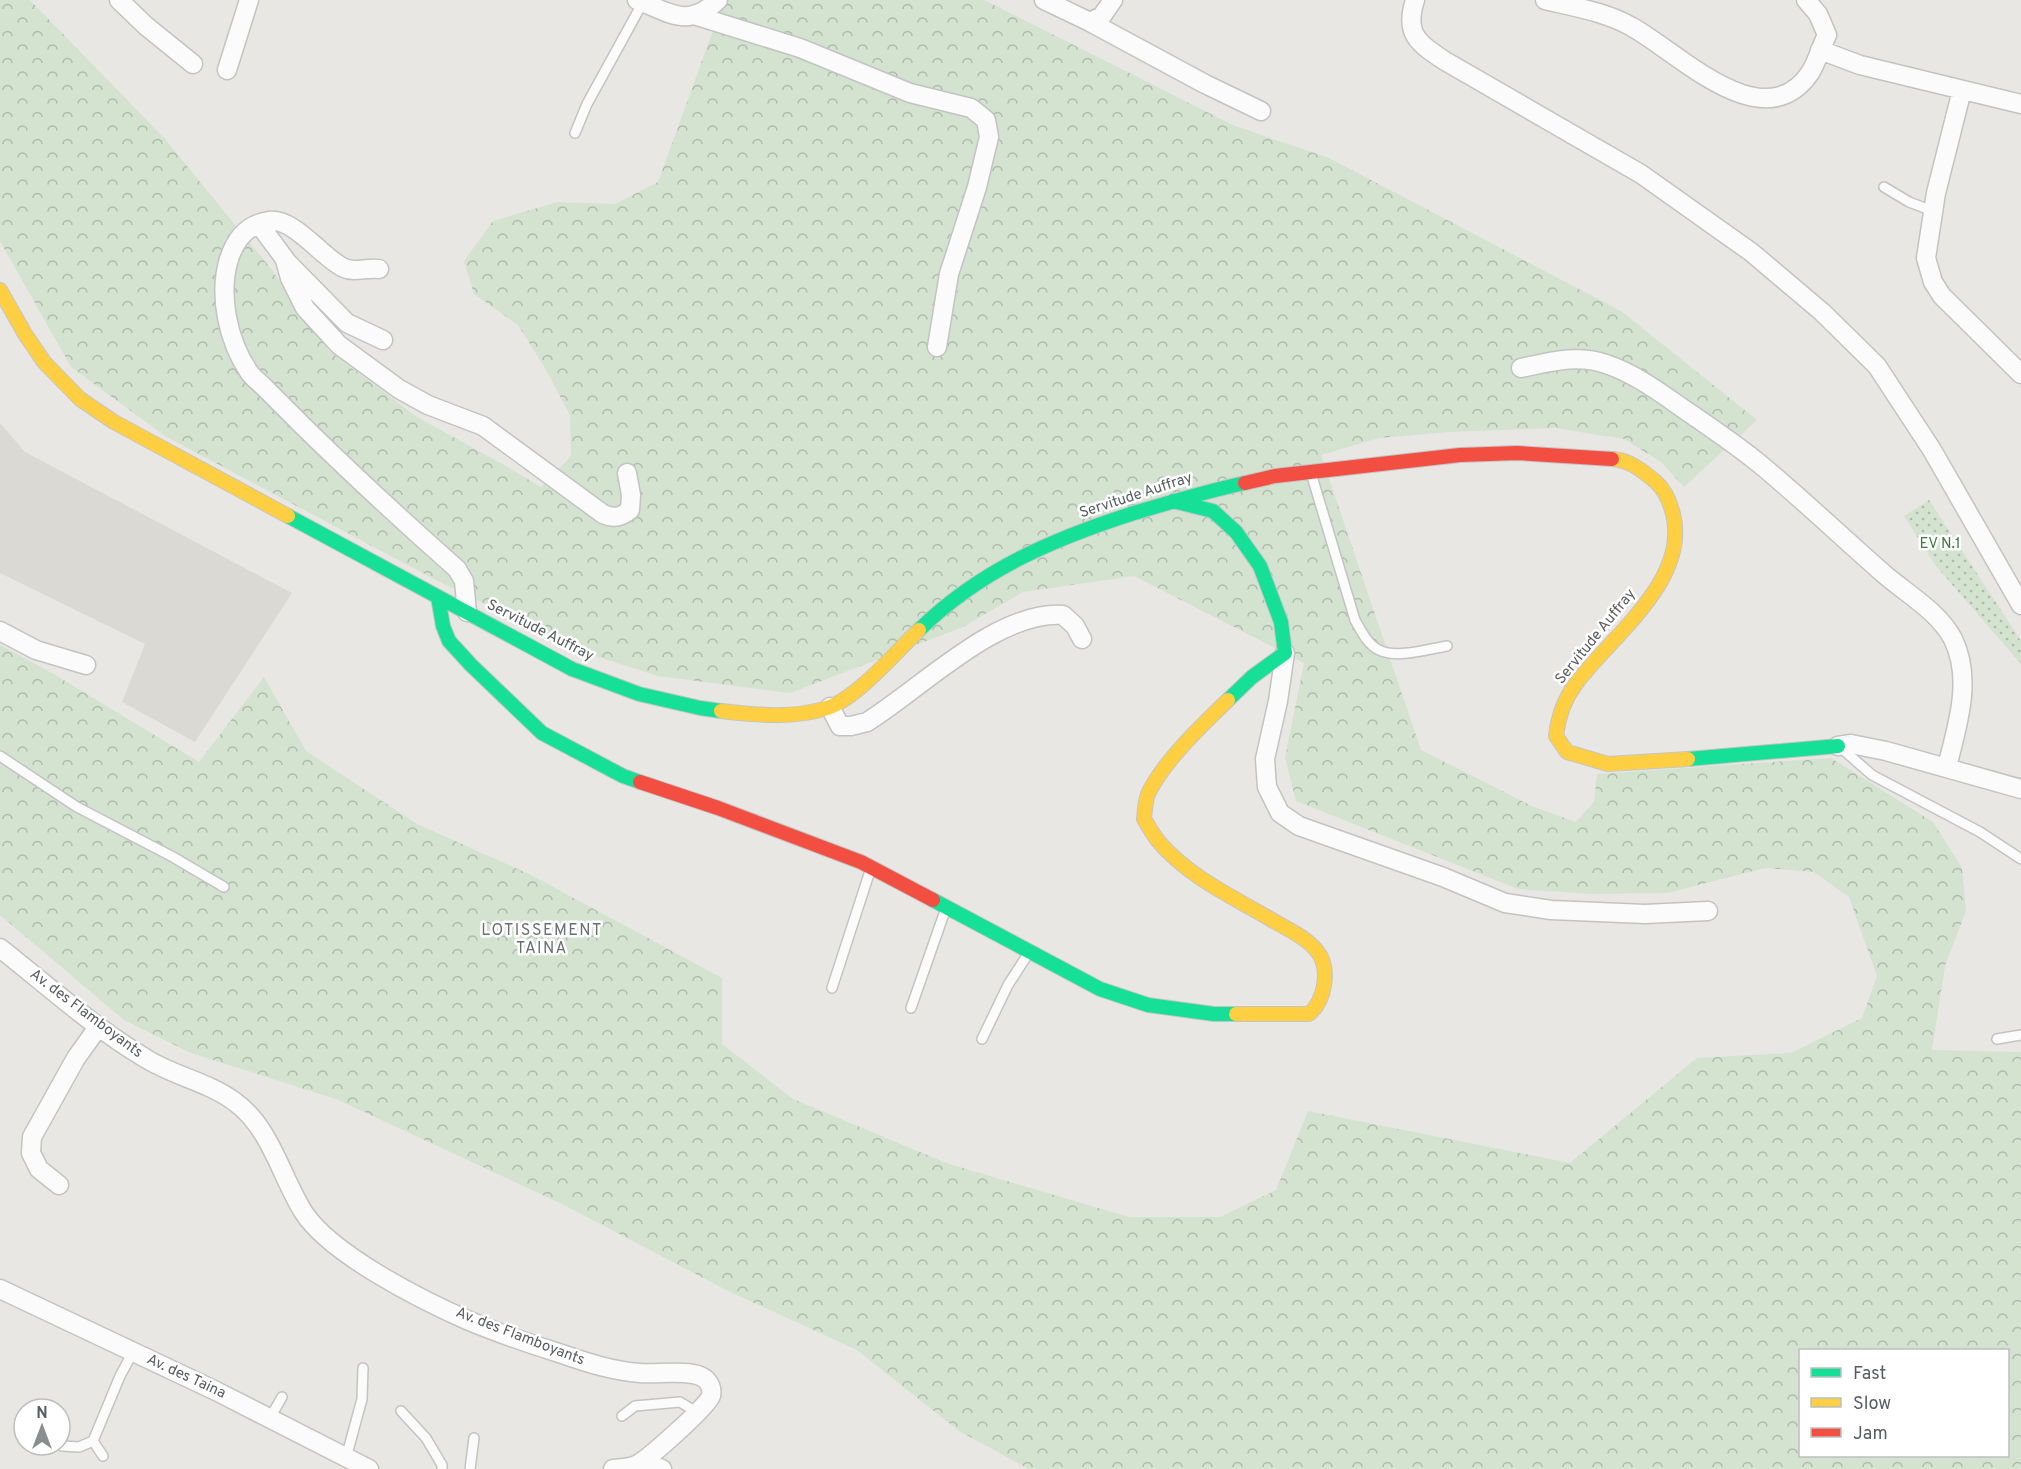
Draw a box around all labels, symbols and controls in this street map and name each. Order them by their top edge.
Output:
street label: Servitude Auffray [1077,469,1195,523]
park label: EV N.1 [1920,535,1960,554]
street label: Servitude Auffray [1552,585,1640,689]
street label: Servitude Auffray [483,596,597,666]
district label: LOTISSEMENT TAINA [481,921,603,959]
street label: Av. des Flamboyants [26,965,146,1063]
street label: Av. des Flamboyants [453,1304,587,1370]
legend [1799,1349,2009,1457]
street label: Av. des Taina [143,1350,229,1404]
text: Fast [1853,1363,1886,1386]
text: Slow [1853,1393,1891,1416]
north arrow [12,1397,72,1457]
text: N [36,1404,48,1424]
text: Jam [1853,1423,1888,1446]

